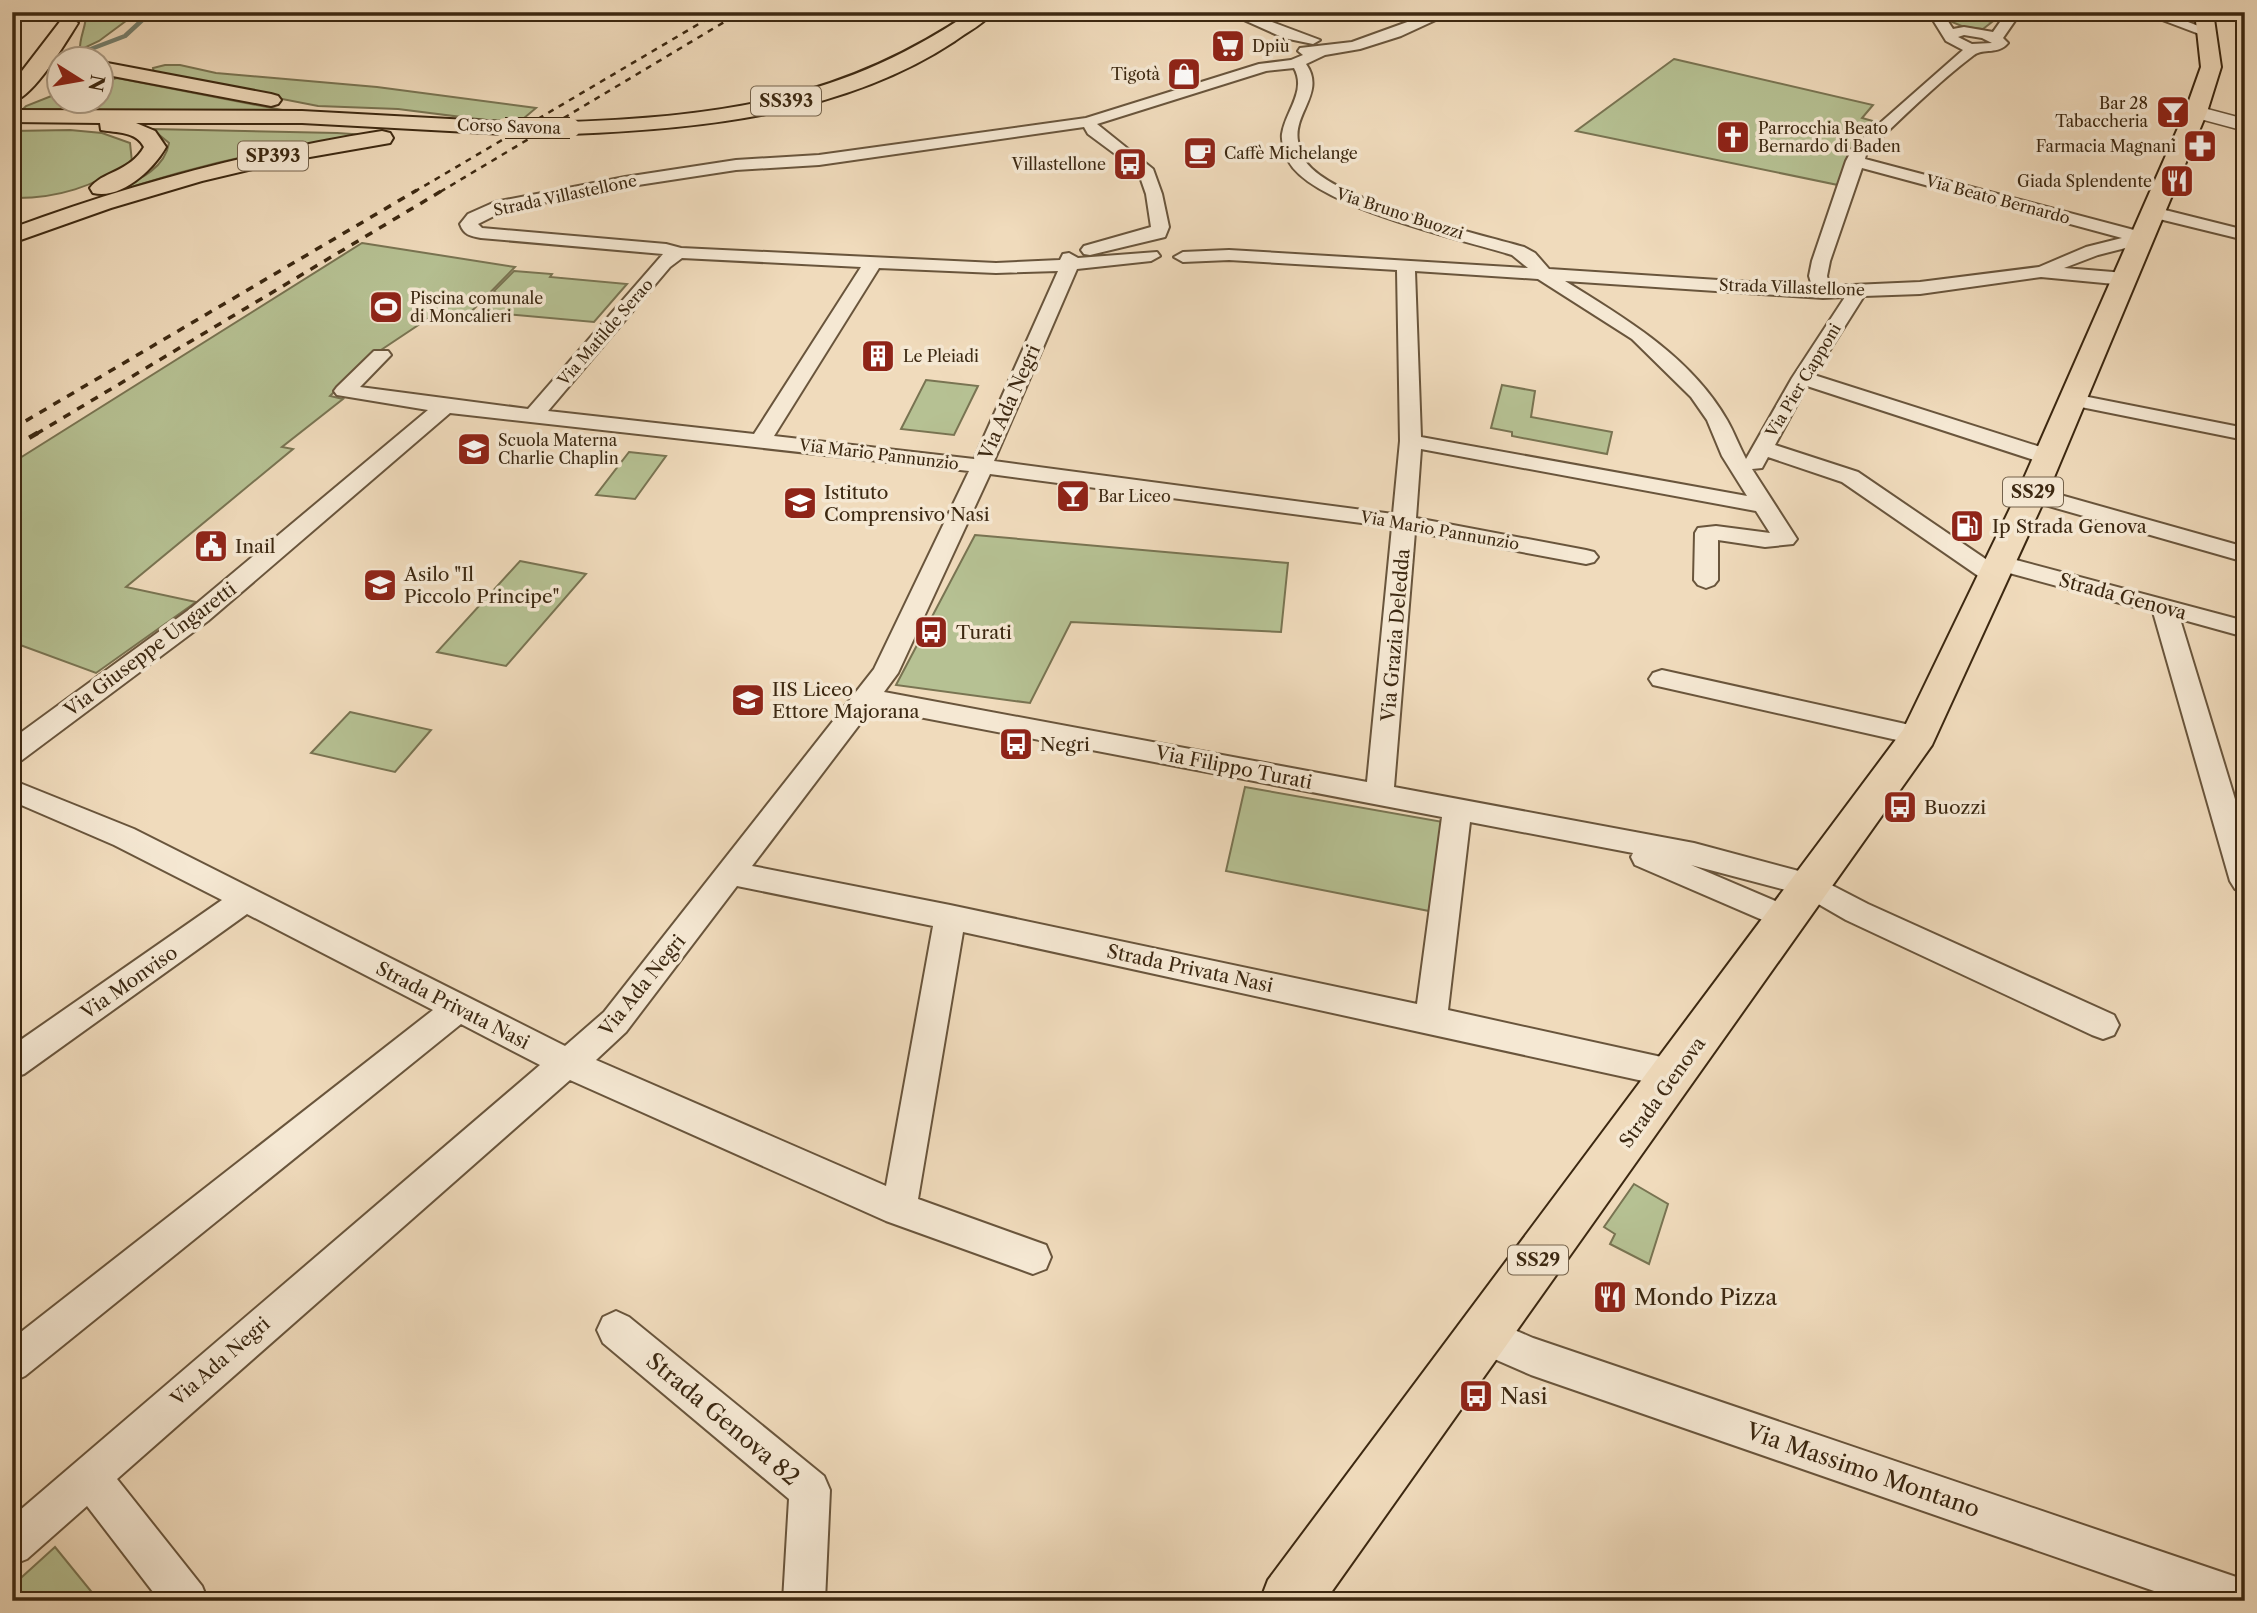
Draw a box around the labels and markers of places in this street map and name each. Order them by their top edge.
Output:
supermarket icon: Dpiù [1209,27,1247,65]
place label: Dpiù [1252,36,1290,56]
shop icon: Tigotà [1165,55,1203,93]
place label: Tigotà [1111,64,1161,84]
place label: Bar 28 Tabaccheria [2055,93,2149,131]
bar icon: Bar 28 Tabaccheria [2154,93,2192,131]
church icon: Parrocchia Beato Bernardo di Baden [1714,118,1752,156]
place label: Parrocchia Beato Bernardo di Baden [1758,118,1901,156]
pharmacy icon: Farmacia Magnani [2181,127,2219,165]
cafe icon: Caffè Michelange [1181,134,1219,172]
place label: Farmacia Magnani [2036,136,2176,156]
place label: Caffè Michelange [1224,143,1358,163]
bus stop icon: Villastellone [1111,145,1149,183]
place label: Villastellone [1011,154,1106,174]
restaurant icon: Giada Splendente [2158,162,2196,200]
place label: Giada Splendente [2017,171,2152,191]
sports icon: Piscina comunale di Moncalieri [367,288,405,326]
place label: Piscina comunale di Moncalieri [410,288,543,326]
building icon: Le Pleiadi [859,337,897,375]
place label: Le Pleiadi [903,346,979,366]
school or university icon: Scuola Materna Charlie Chaplin [455,430,493,468]
place label: Scuola Materna Charlie Chaplin [498,430,619,468]
bar icon: Bar Liceo [1054,477,1092,515]
place label: Istituto Comprensivo Nasi [824,481,990,526]
school or university icon: Istituto Comprensivo Nasi [781,484,819,522]
place label: Bar Liceo [1098,486,1171,506]
fuel station icon: Ip Strada Genova [1948,507,1986,545]
place label: Ip Strada Genova [1992,515,2147,538]
public building icon: Inail [192,527,230,565]
place label: Inail [235,535,276,558]
place label: Asilo "Il Piccolo Principe" [403,563,559,608]
school or university icon: Asilo "Il Piccolo Principe" [361,566,399,604]
bus stop icon: Turati [912,613,950,651]
place label: Turati [956,621,1012,644]
place label: IIS Liceo Ettore Majorana [772,678,920,723]
school or university icon: IIS Liceo Ettore Majorana [729,681,767,719]
bus stop icon: Negri [997,725,1035,763]
place label: Negri [1040,733,1090,756]
bus stop icon: Buozzi [1881,788,1919,826]
place label: Buozzi [1924,796,1986,819]
restaurant icon: Mondo Pizza [1591,1278,1629,1316]
place label: Mondo Pizza [1634,1283,1778,1311]
bus stop icon: Nasi [1457,1377,1495,1415]
place label: Nasi [1500,1382,1548,1410]

